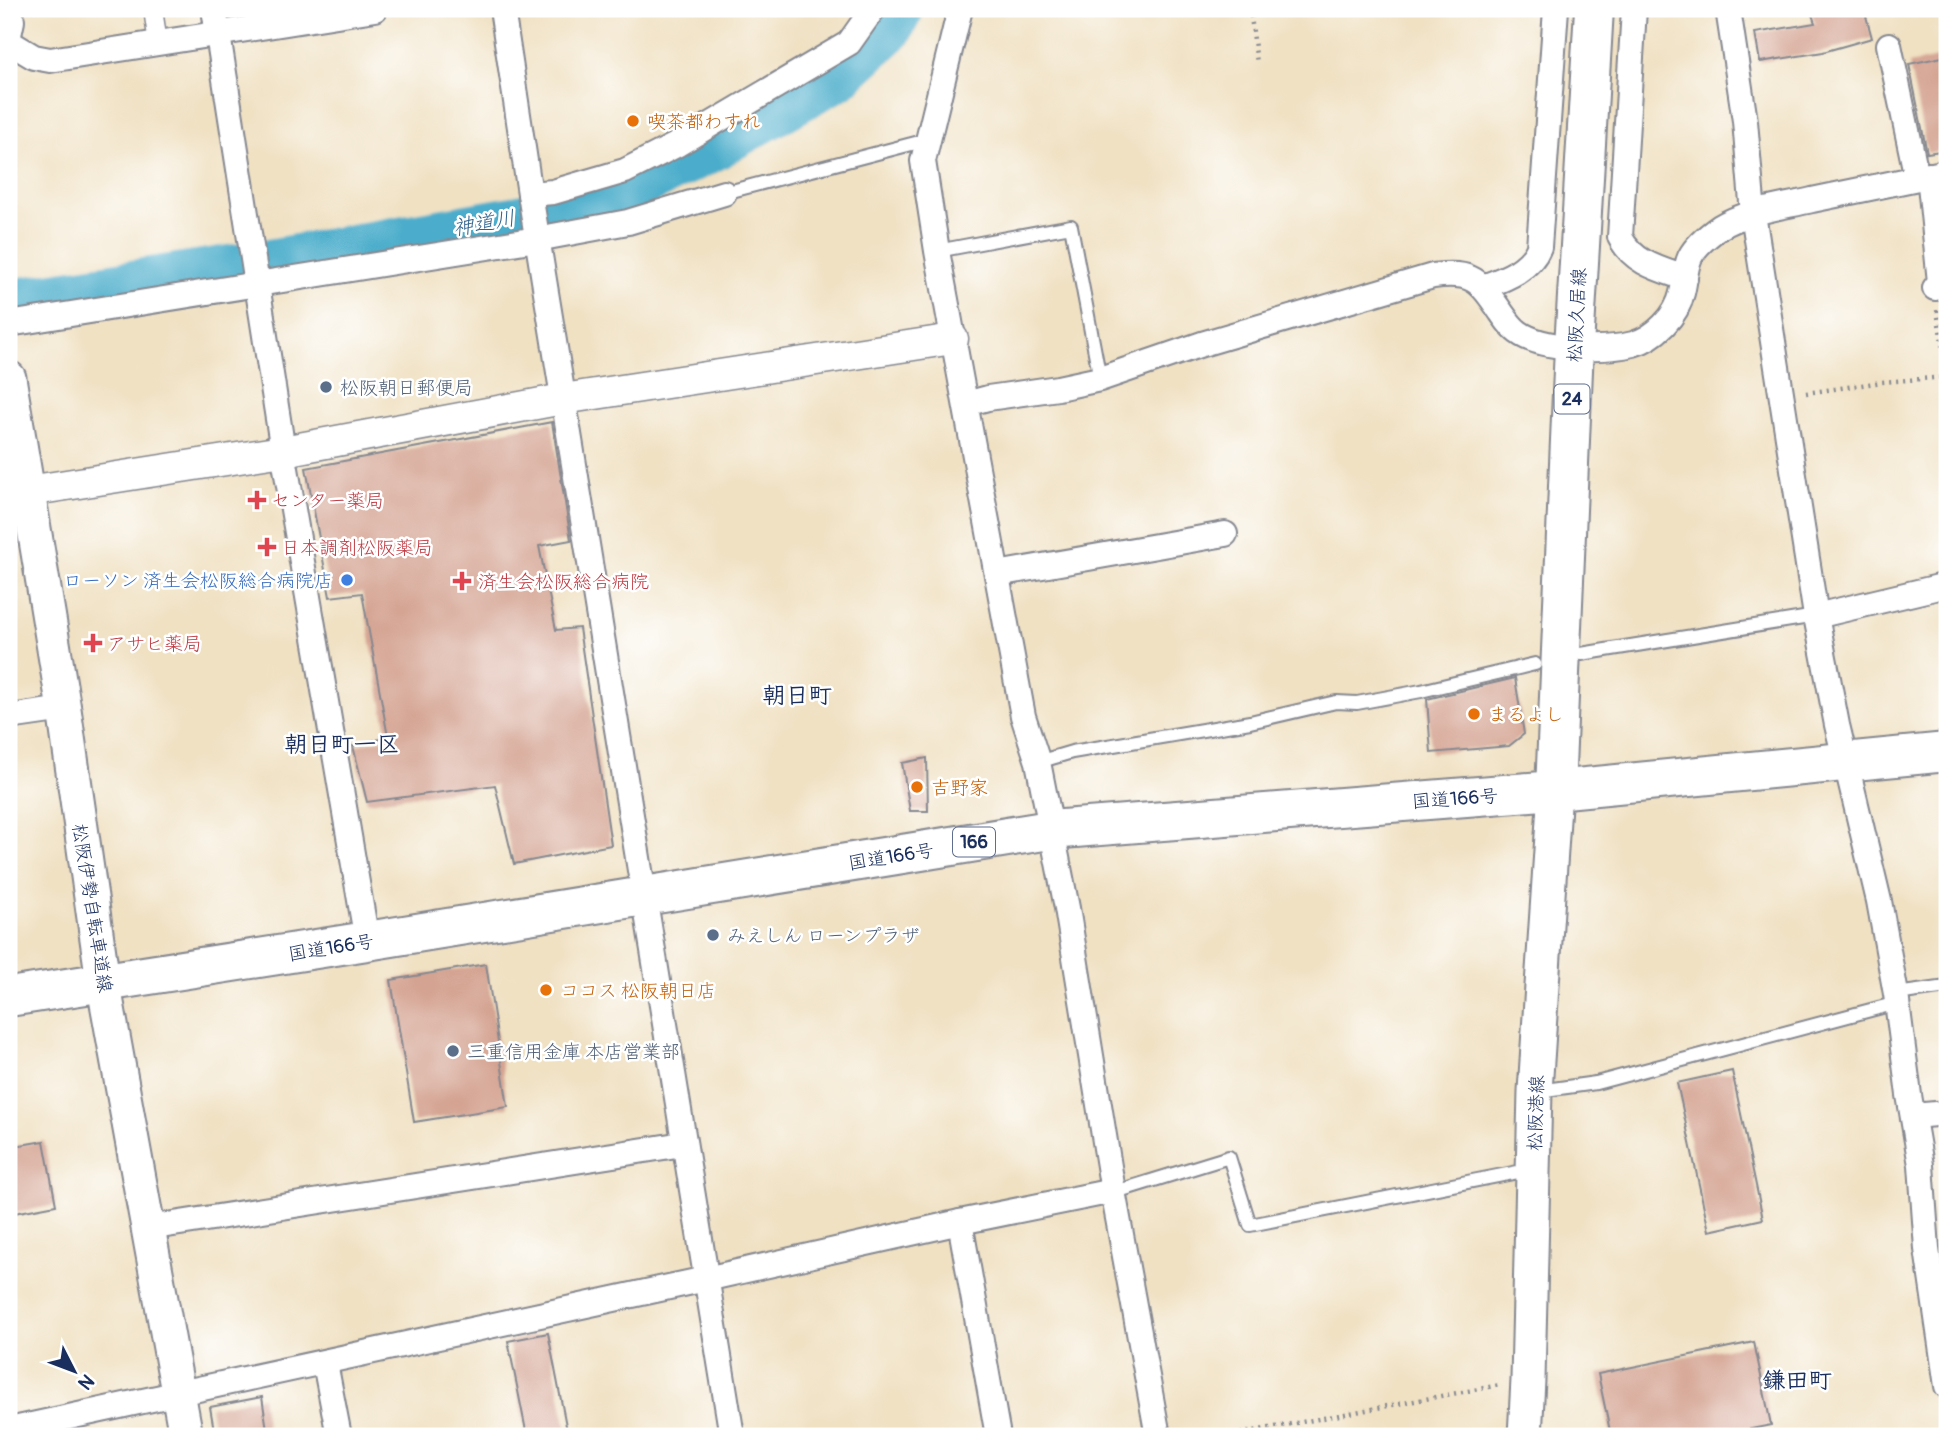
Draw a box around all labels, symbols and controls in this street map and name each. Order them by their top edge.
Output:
place label: 喫茶都わすれ [647,110,761,134]
marker: 喫茶都わすれ [625,113,641,129]
water label: 神道川 [451,205,517,242]
street label: 松阪久居線 [1563,267,1591,363]
place label: 松阪朝日郵便局 [340,376,473,400]
marker: 松阪朝日郵便局 [318,379,334,395]
road number: 24 [1554,384,1590,414]
place label: センター薬局 [271,489,384,513]
marker: センター薬局 [249,492,265,508]
place label: 日本調剤松阪薬局 [281,536,433,560]
marker: 日本調剤松阪薬局 [259,539,275,555]
place label: ローソン 済生会松阪総合病院店 [63,569,333,593]
place label: 済生会松阪総合病院 [478,570,649,594]
marker: 済生会松阪総合病院 [452,571,472,591]
marker: ローソン 済生会松阪総合病院店 [339,572,355,588]
place label: アサヒ薬局 [107,632,202,656]
marker: アサヒ薬局 [85,635,101,651]
district label: 朝日町 [763,681,832,710]
place label: まるよし [1488,703,1564,727]
marker: まるよし [1466,706,1482,722]
district label: 朝日町一区 [285,730,400,759]
place label: 吉野家 [931,776,988,800]
marker: 吉野家 [909,779,925,795]
street label: 国道166号 [1411,784,1499,814]
street label: 松阪伊勢自転車道線 [67,822,117,994]
road number: 166 [953,828,995,856]
street label: 国道166号 [847,838,936,876]
place label: みえしん ローンプラザ [727,924,920,948]
marker: みえしん ローンプラザ [705,927,721,943]
street label: 国道166号 [287,929,376,967]
place label: ココス 松阪朝日店 [560,979,716,1003]
marker: ココス 松阪朝日店 [538,982,554,998]
place label: 三重信用金庫 本店営業部 [467,1040,680,1064]
marker: 三重信用金庫 本店営業部 [445,1043,461,1059]
street label: 松阪港線 [1523,1075,1549,1151]
north arrow [38,1336,108,1406]
district label: 鎌田町 [1763,1366,1832,1395]
text: N [73,1369,99,1395]

